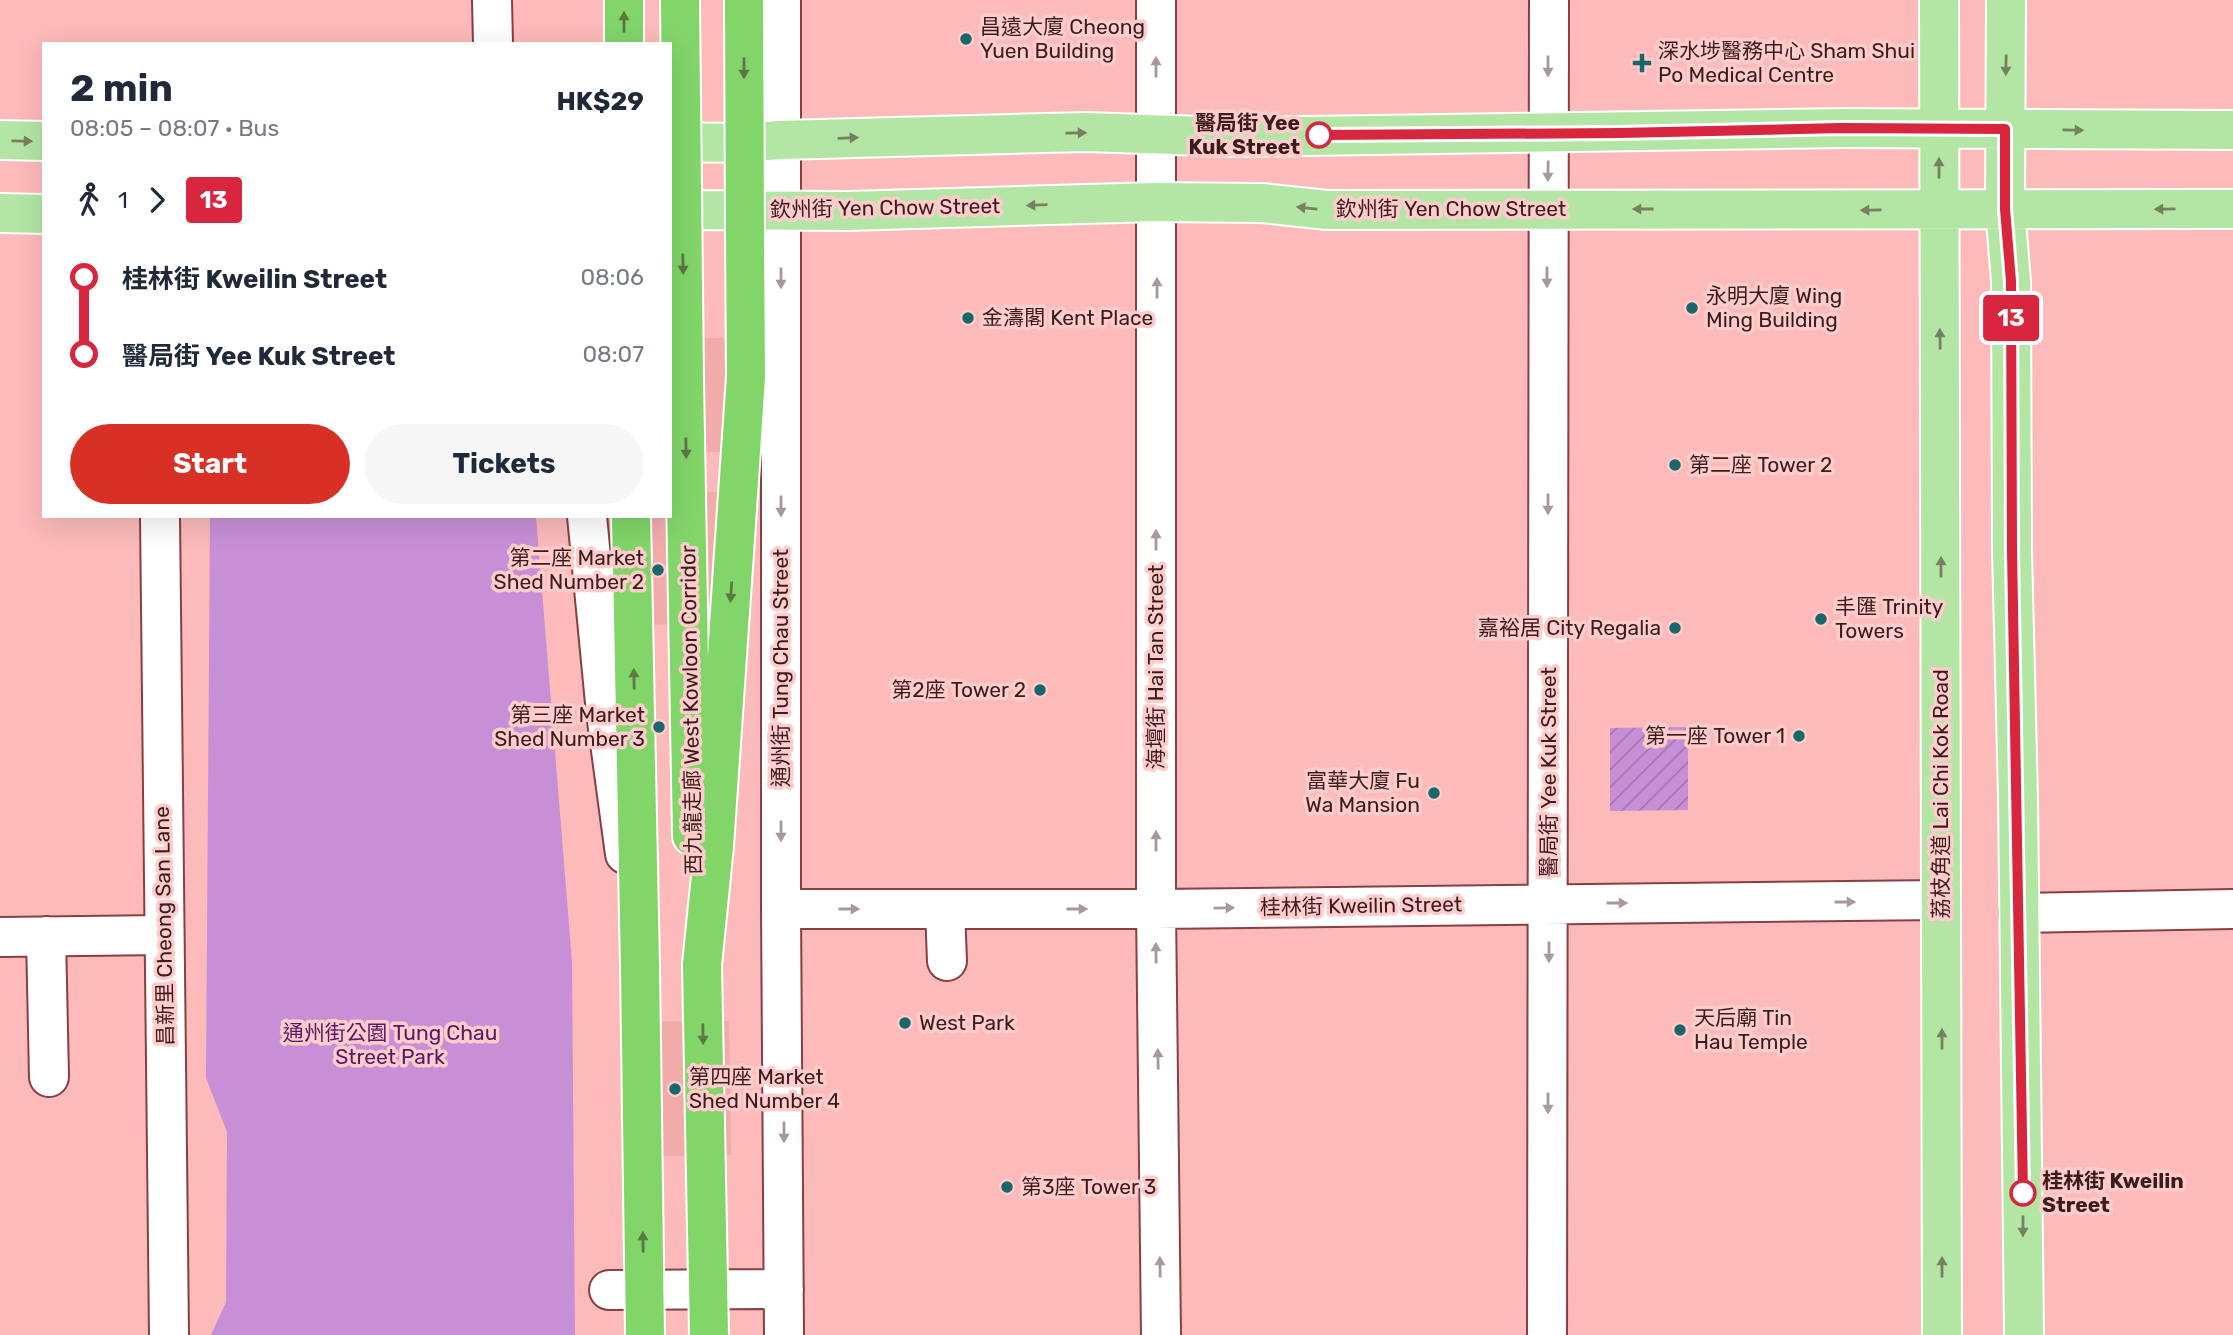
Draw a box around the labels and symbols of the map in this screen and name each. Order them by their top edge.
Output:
one-way arrow [618,11,630,33]
place label: 昌遠大廈 Cheong Yuen Building [980,14,1145,63]
marker: 昌遠大廈 Cheong Yuen Building [958,31,974,47]
place label: 深水埗醫務中心 Sham Shui Po Medical Centre [1658,38,1915,87]
marker: 深水埗醫務中心 Sham Shui Po Medical Centre [1632,53,1652,73]
one-way arrow [2000,54,2012,76]
one-way arrow [1150,55,1162,77]
one-way arrow [1542,56,1554,78]
one-way arrow [739,57,750,79]
place label: 醫局街 Yee Kuk Street [1188,110,1300,159]
marker: 醫局街 Yee Kuk Street [1306,122,1332,148]
one-way arrow [2062,124,2084,136]
one-way arrow [1065,127,1087,139]
one-way arrow [837,132,859,144]
one-way arrow [11,135,33,146]
one-way arrow [1933,157,1945,179]
one-way arrow [1542,160,1554,182]
street label: 欽州街 Yen Chow Street [770,193,1000,222]
street label: 欽州街 Yen Chow Street [1336,196,1566,221]
one-way arrow [1026,199,1048,210]
one-way arrow [1296,202,1318,213]
one-way arrow [1632,203,1654,215]
one-way arrow [2154,203,2176,215]
one-way arrow [1860,204,1882,216]
one-way arrow [677,253,689,275]
one-way arrow [1541,266,1553,288]
one-way arrow [775,267,787,289]
one-way arrow [1151,277,1163,299]
place label: 永明大廈 Wing Ming Building [1706,283,1842,332]
line badge: 13 [1980,295,2042,341]
marker: 永明大廈 Wing Ming Building [1684,300,1700,316]
place label: 金濤閣 Kent Place [982,305,1153,330]
marker: 金濤閣 Kent Place [960,310,976,326]
one-way arrow [1934,328,1946,350]
one-way arrow [680,437,691,459]
place label: 第二座 Tower 2 [1689,452,1832,477]
marker: 第二座 Tower 2 [1667,457,1683,473]
one-way arrow [1542,494,1554,516]
one-way arrow [775,495,787,517]
one-way arrow [1150,529,1162,551]
place label: 第二座 Market Shed Number 2 [494,545,644,594]
street label: 西九龍走廊 West Kowloon Corridor [675,545,706,875]
street label: 通州街 Tung Chau Street [768,549,793,787]
one-way arrow [1935,556,1947,578]
marker: 第二座 Market Shed Number 2 [650,562,666,578]
street label: 海壇街 Hai Tan Street [1143,565,1168,769]
one-way arrow [726,581,737,603]
place label: 丰匯 Trinity Towers [1835,594,1944,643]
marker: 丰匯 Trinity Towers [1813,611,1829,627]
place label: 嘉裕居 City Regalia [1478,615,1661,640]
marker: 嘉裕居 City Regalia [1667,620,1683,636]
one-way arrow [628,667,640,689]
street label: 醫局街 Yee Kuk Street [1536,667,1561,877]
street label: 荔枝角道 Lai Chi Kok Road [1928,669,1953,919]
place label: 第2座 Tower 2 [891,677,1026,702]
marker: 第2座 Tower 2 [1032,682,1048,698]
place label: 第三座 Market Shed Number 3 [494,702,645,751]
marker: 第三座 Market Shed Number 3 [651,719,667,735]
place label: 第一座 Tower 1 [1645,723,1785,748]
marker: 第一座 Tower 1 [1791,728,1807,744]
place label: 富華大廈 Fu Wa Mansion [1305,768,1420,817]
marker: 富華大廈 Fu Wa Mansion [1426,785,1442,801]
street label: 昌新里 Cheong San Lane [149,806,178,1046]
one-way arrow [775,820,787,842]
one-way arrow [1150,830,1162,852]
street label: 桂林街 Kweilin Street [1260,891,1462,920]
one-way arrow [1834,896,1856,908]
one-way arrow [1606,898,1628,909]
one-way arrow [1213,902,1235,914]
one-way arrow [839,903,861,915]
one-way arrow [1066,903,1088,915]
one-way arrow [1151,942,1162,964]
one-way arrow [1543,942,1554,964]
place label: 天后廟 Tin Hau Temple [1694,1005,1808,1054]
place label: West Park [919,1010,1015,1035]
marker: West Park [897,1015,913,1031]
park label: 通州街公園 Tung Chau Street Park [283,1020,497,1069]
marker: 天后廟 Tin Hau Temple [1672,1022,1688,1038]
one-way arrow [697,1023,709,1045]
one-way arrow [1936,1028,1948,1050]
one-way arrow [1152,1048,1164,1070]
place label: 第四座 Market Shed Number 4 [689,1064,840,1113]
marker: 第四座 Market Shed Number 4 [667,1081,683,1097]
one-way arrow [1542,1093,1554,1115]
one-way arrow [778,1121,790,1143]
place label: 桂林街 Kweilin Street [2042,1168,2184,1217]
place label: 第3座 Tower 3 [1021,1174,1156,1199]
marker: 第3座 Tower 3 [999,1179,1015,1195]
marker: 桂林街 Kweilin Street [2010,1180,2036,1206]
one-way arrow [2017,1215,2029,1237]
one-way arrow [638,1231,649,1253]
one-way arrow [1154,1256,1166,1278]
one-way arrow [1936,1256,1948,1278]

